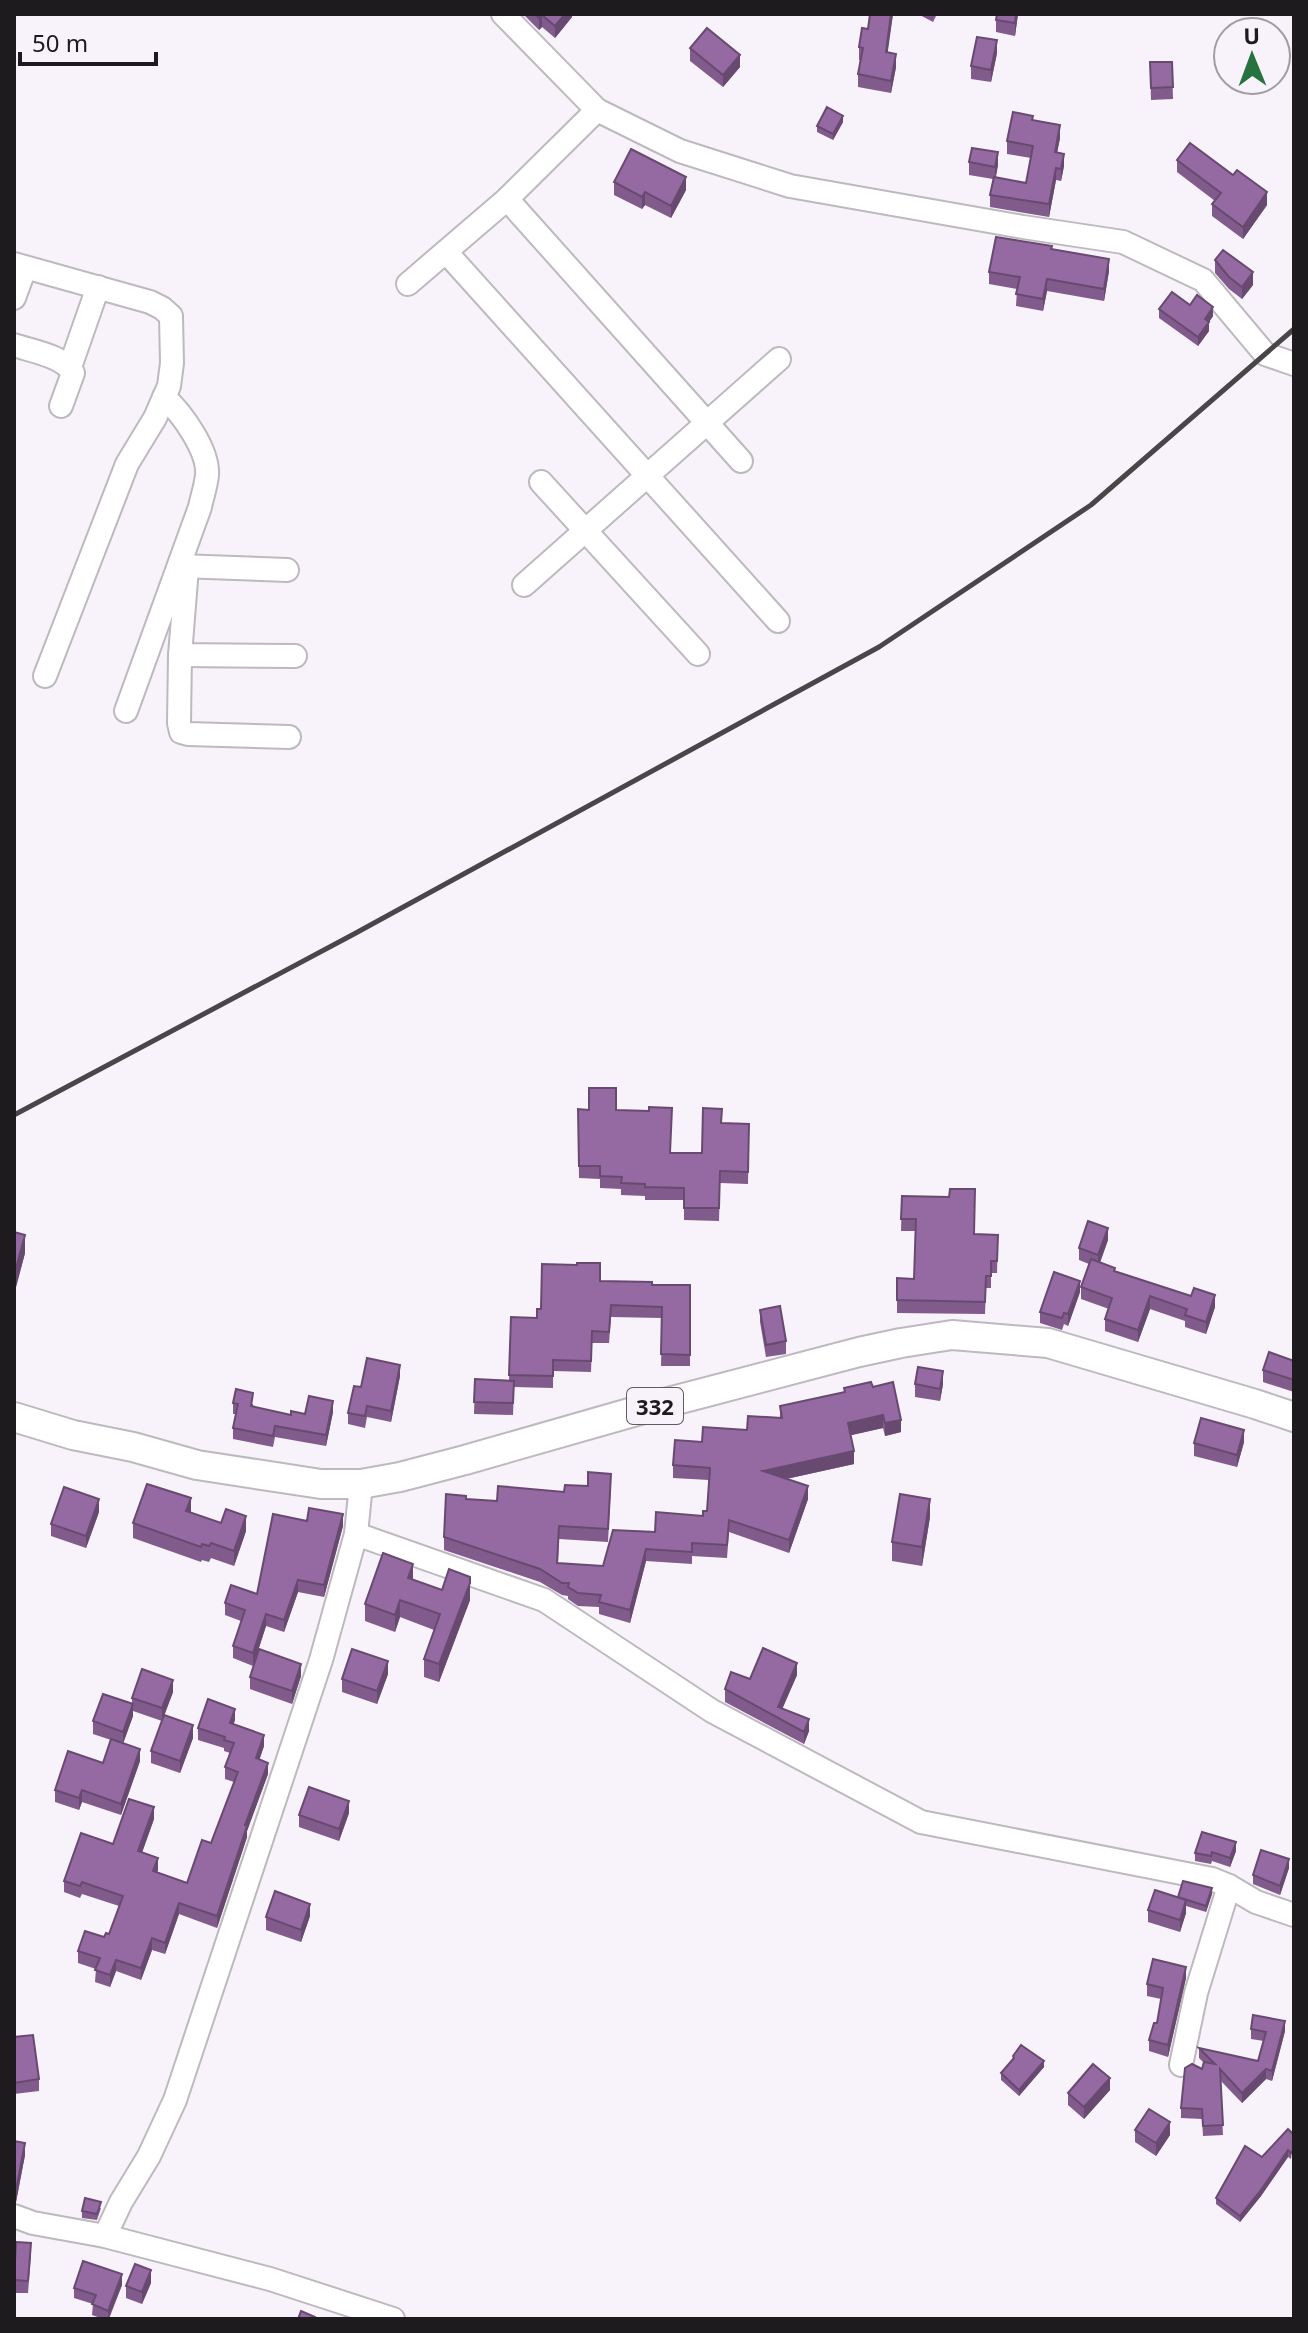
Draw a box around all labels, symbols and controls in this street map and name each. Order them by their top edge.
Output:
scale bar [20,16,156,66]
north arrow [1212,16,1292,96]
text: U [1243,20,1260,50]
text: 50 m [32,26,88,59]
road number: 332 [627,1388,683,1424]

